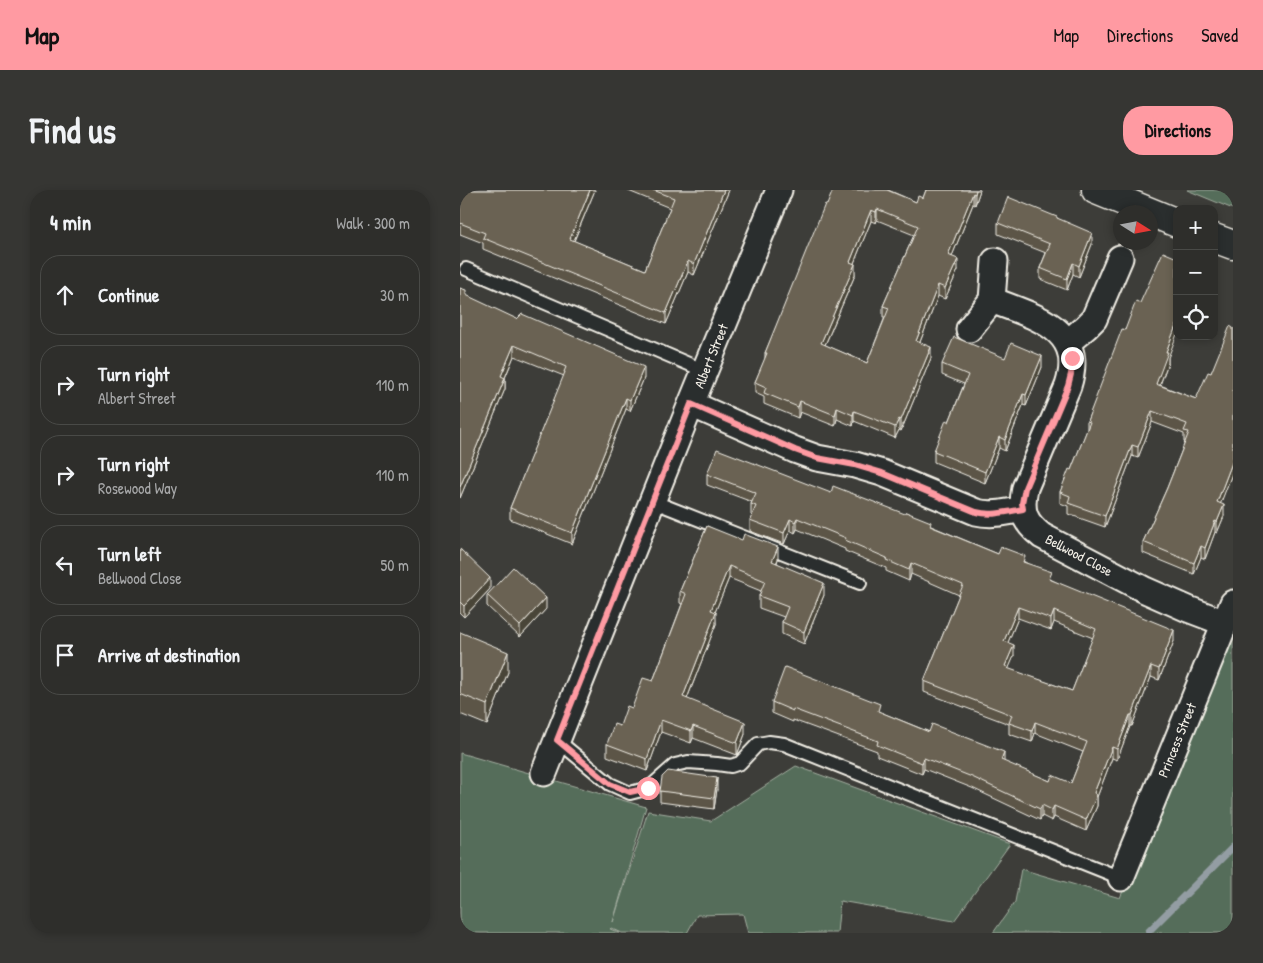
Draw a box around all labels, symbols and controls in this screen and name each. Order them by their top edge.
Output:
text: Map [25,19,59,51]
text: Map [1054,23,1079,48]
text: Directions [1107,23,1173,48]
text: Saved [1201,23,1238,48]
button: Directions [1123,106,1233,155]
text: Find us [30,107,116,154]
north arrow [1113,205,1158,250]
map controls [1173,205,1218,340]
button: + [1173,205,1218,250]
text: 4 min [50,208,91,237]
text: Walk · 300 m [336,212,410,234]
button: − [1173,250,1218,295]
icon: ahead [51,281,79,309]
text: Continue [98,282,159,308]
text: 30 m [380,284,409,306]
button: locate [1173,295,1218,340]
street label: Albert Street [689,321,732,391]
route end [1061,347,1084,370]
text: Turn right [98,361,169,387]
icon: right [51,371,79,399]
text: 110 m [376,374,409,396]
text: Albert Street [98,387,176,409]
text: Turn right [98,451,169,477]
icon: right [51,461,79,489]
text: 110 m [376,464,409,486]
text: Rosewood Way [98,477,177,499]
street label: Bellwood Close [1042,529,1116,580]
text: Turn left [98,541,161,567]
icon: left [51,551,79,579]
text: 50 m [381,554,409,576]
text: Bellwood Close [98,567,182,589]
icon: arrive [51,641,79,669]
text: Arrive at destination [98,642,240,668]
street label: Princess Street [1153,699,1200,780]
route start [637,777,660,800]

